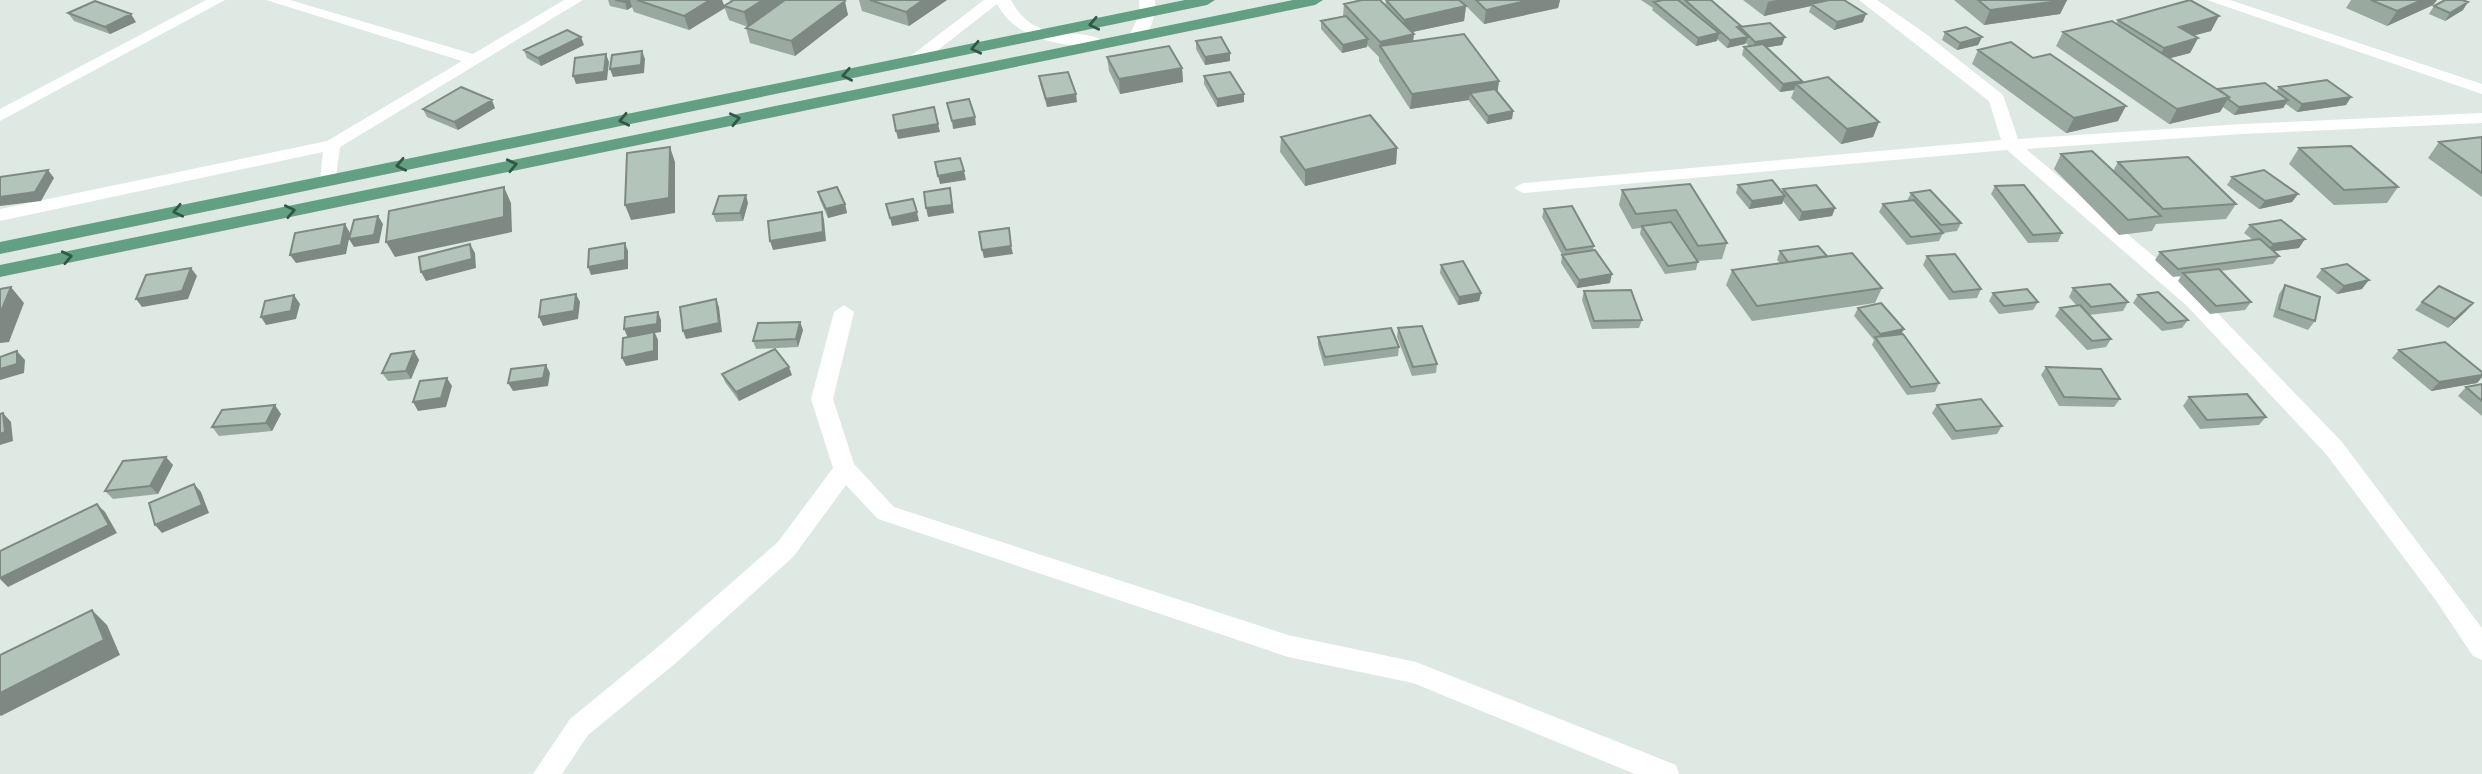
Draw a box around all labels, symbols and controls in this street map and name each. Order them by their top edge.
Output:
one-way arrow [1088,16,1100,31]
one-way arrow [970,40,982,55]
one-way arrow [841,66,853,81]
one-way arrow [618,111,630,126]
one-way arrow [729,112,741,127]
one-way arrow [395,157,407,172]
one-way arrow [506,158,518,173]
one-way arrow [172,203,184,218]
one-way arrow [284,204,296,219]
one-way arrow [61,250,73,265]

